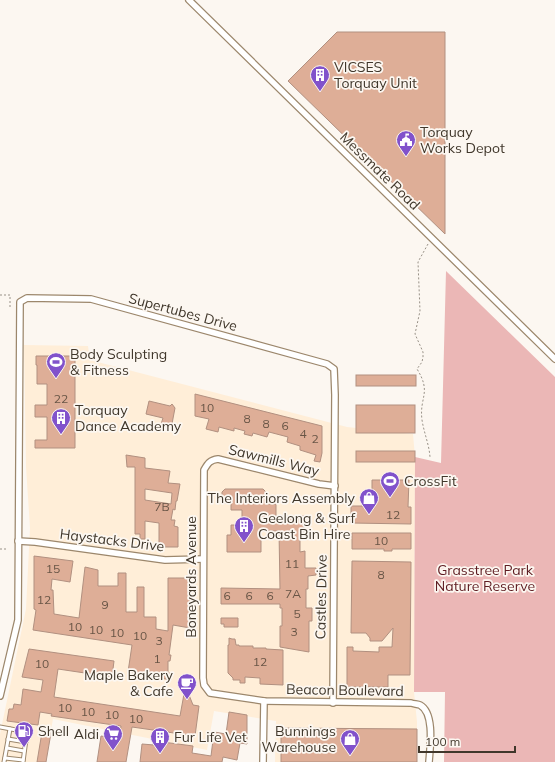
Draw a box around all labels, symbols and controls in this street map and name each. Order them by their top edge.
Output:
place label: VICSES Torquay Unit [334,58,417,92]
building icon: VICSES Torquay Unit [309,64,331,92]
place label: Torquay Works Depot [420,123,505,157]
street label: Messmate Road [336,128,424,214]
public building icon: Torquay Works Depot [395,129,417,157]
street label: Supertubes Drive [127,289,239,335]
place label: Body Sculpting & Fitness [70,345,167,379]
sports icon: Body Sculpting & Fitness [45,351,67,379]
house number: 22 [54,391,68,406]
house number: 10 [200,400,214,415]
place label: Torquay Dance Academy [75,401,182,435]
building icon: Torquay Dance Academy [50,407,72,435]
house number: 8 [243,411,251,426]
house number: 8 [262,416,270,431]
house number: 6 [281,418,289,433]
house number: 4 [299,426,307,441]
house number: 2 [311,431,319,446]
street label: Sawmills Way [227,440,322,480]
sports icon: CrossFit [379,470,401,498]
place label: CrossFit [404,472,457,490]
shop icon: The Interiors Assembly [358,487,380,515]
place label: The Interiors Assembly [208,489,356,507]
house number: 7B [154,499,170,514]
house number: 12 [386,507,400,522]
place label: Geelong & Surf Coast Bin Hire [258,509,355,543]
building icon: Geelong & Surf Coast Bin Hire [233,515,255,543]
street label: Boneyards Avenue [182,516,200,638]
street label: Haystacks Drive [59,525,165,555]
house number: 10 [374,533,388,548]
street label: Castles Drive [311,554,331,640]
house number: 11 [285,556,299,571]
house number: 15 [46,561,60,576]
park label: Grasstree Park Nature Reserve [435,561,535,595]
house number: 8 [377,567,385,582]
house number: 7A [285,586,301,601]
house number: 6 [223,588,231,603]
house number: 6 [245,588,253,603]
house number: 6 [266,588,274,603]
house number: 12 [37,592,51,607]
house number: 9 [101,597,109,612]
house number: 5 [293,606,301,621]
house number: 10 [68,619,82,634]
house number: 10 [89,622,103,637]
house number: 3 [290,624,298,639]
house number: 10 [110,625,124,640]
house number: 10 [133,628,147,643]
house number: 3 [155,633,163,648]
house number: 1 [153,651,161,666]
house number: 12 [253,654,267,669]
house number: 10 [35,656,49,671]
place label: Maple Bakery & Cafe [84,666,174,700]
cafe icon: Maple Bakery & Cafe [176,672,198,700]
street label: Beacon Boulevard [286,680,404,700]
house number: 10 [58,700,72,715]
house number: 10 [81,704,95,719]
house number: 10 [105,707,119,722]
house number: 10 [129,711,143,726]
fuel station icon: Shell [13,720,35,748]
place label: Shell [38,722,69,740]
place label: Bunnings Warehouse [261,722,336,756]
supermarket icon: Aldi [102,723,124,751]
place label: Aldi [74,725,99,743]
building icon: Fur Life Vet [149,726,171,754]
place label: Fur Life Vet [174,728,247,746]
shop icon: Bunnings Warehouse [339,728,361,756]
scale bar [419,728,515,754]
text: 100 m [425,734,460,749]

